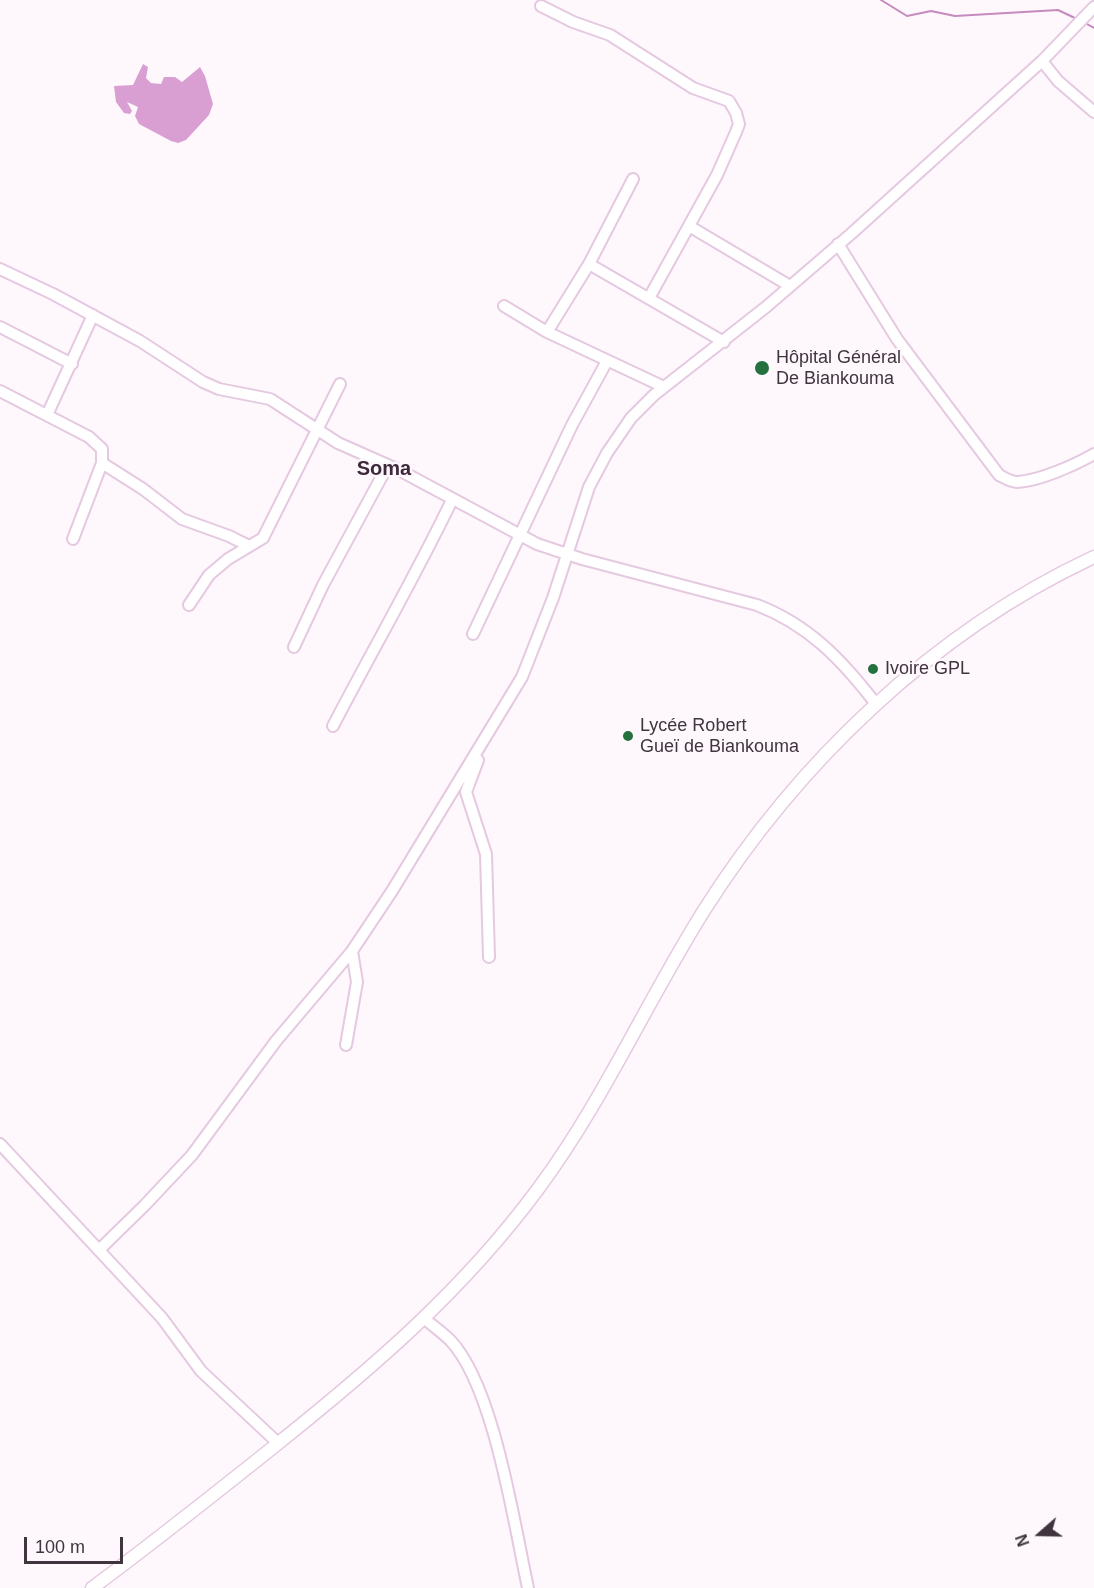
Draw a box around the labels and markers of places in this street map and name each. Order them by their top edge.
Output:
place label: Hôpital Général De Biankouma [776,347,901,389]
marker: Hôpital Général De Biankouma [753,359,771,377]
place label: Ivoire GPL [885,658,970,680]
marker: Ivoire GPL [866,662,880,676]
place label: Lycée Robert Gueï de Biankouma [640,715,799,758]
marker: Lycée Robert Gueï de Biankouma [621,729,635,743]

